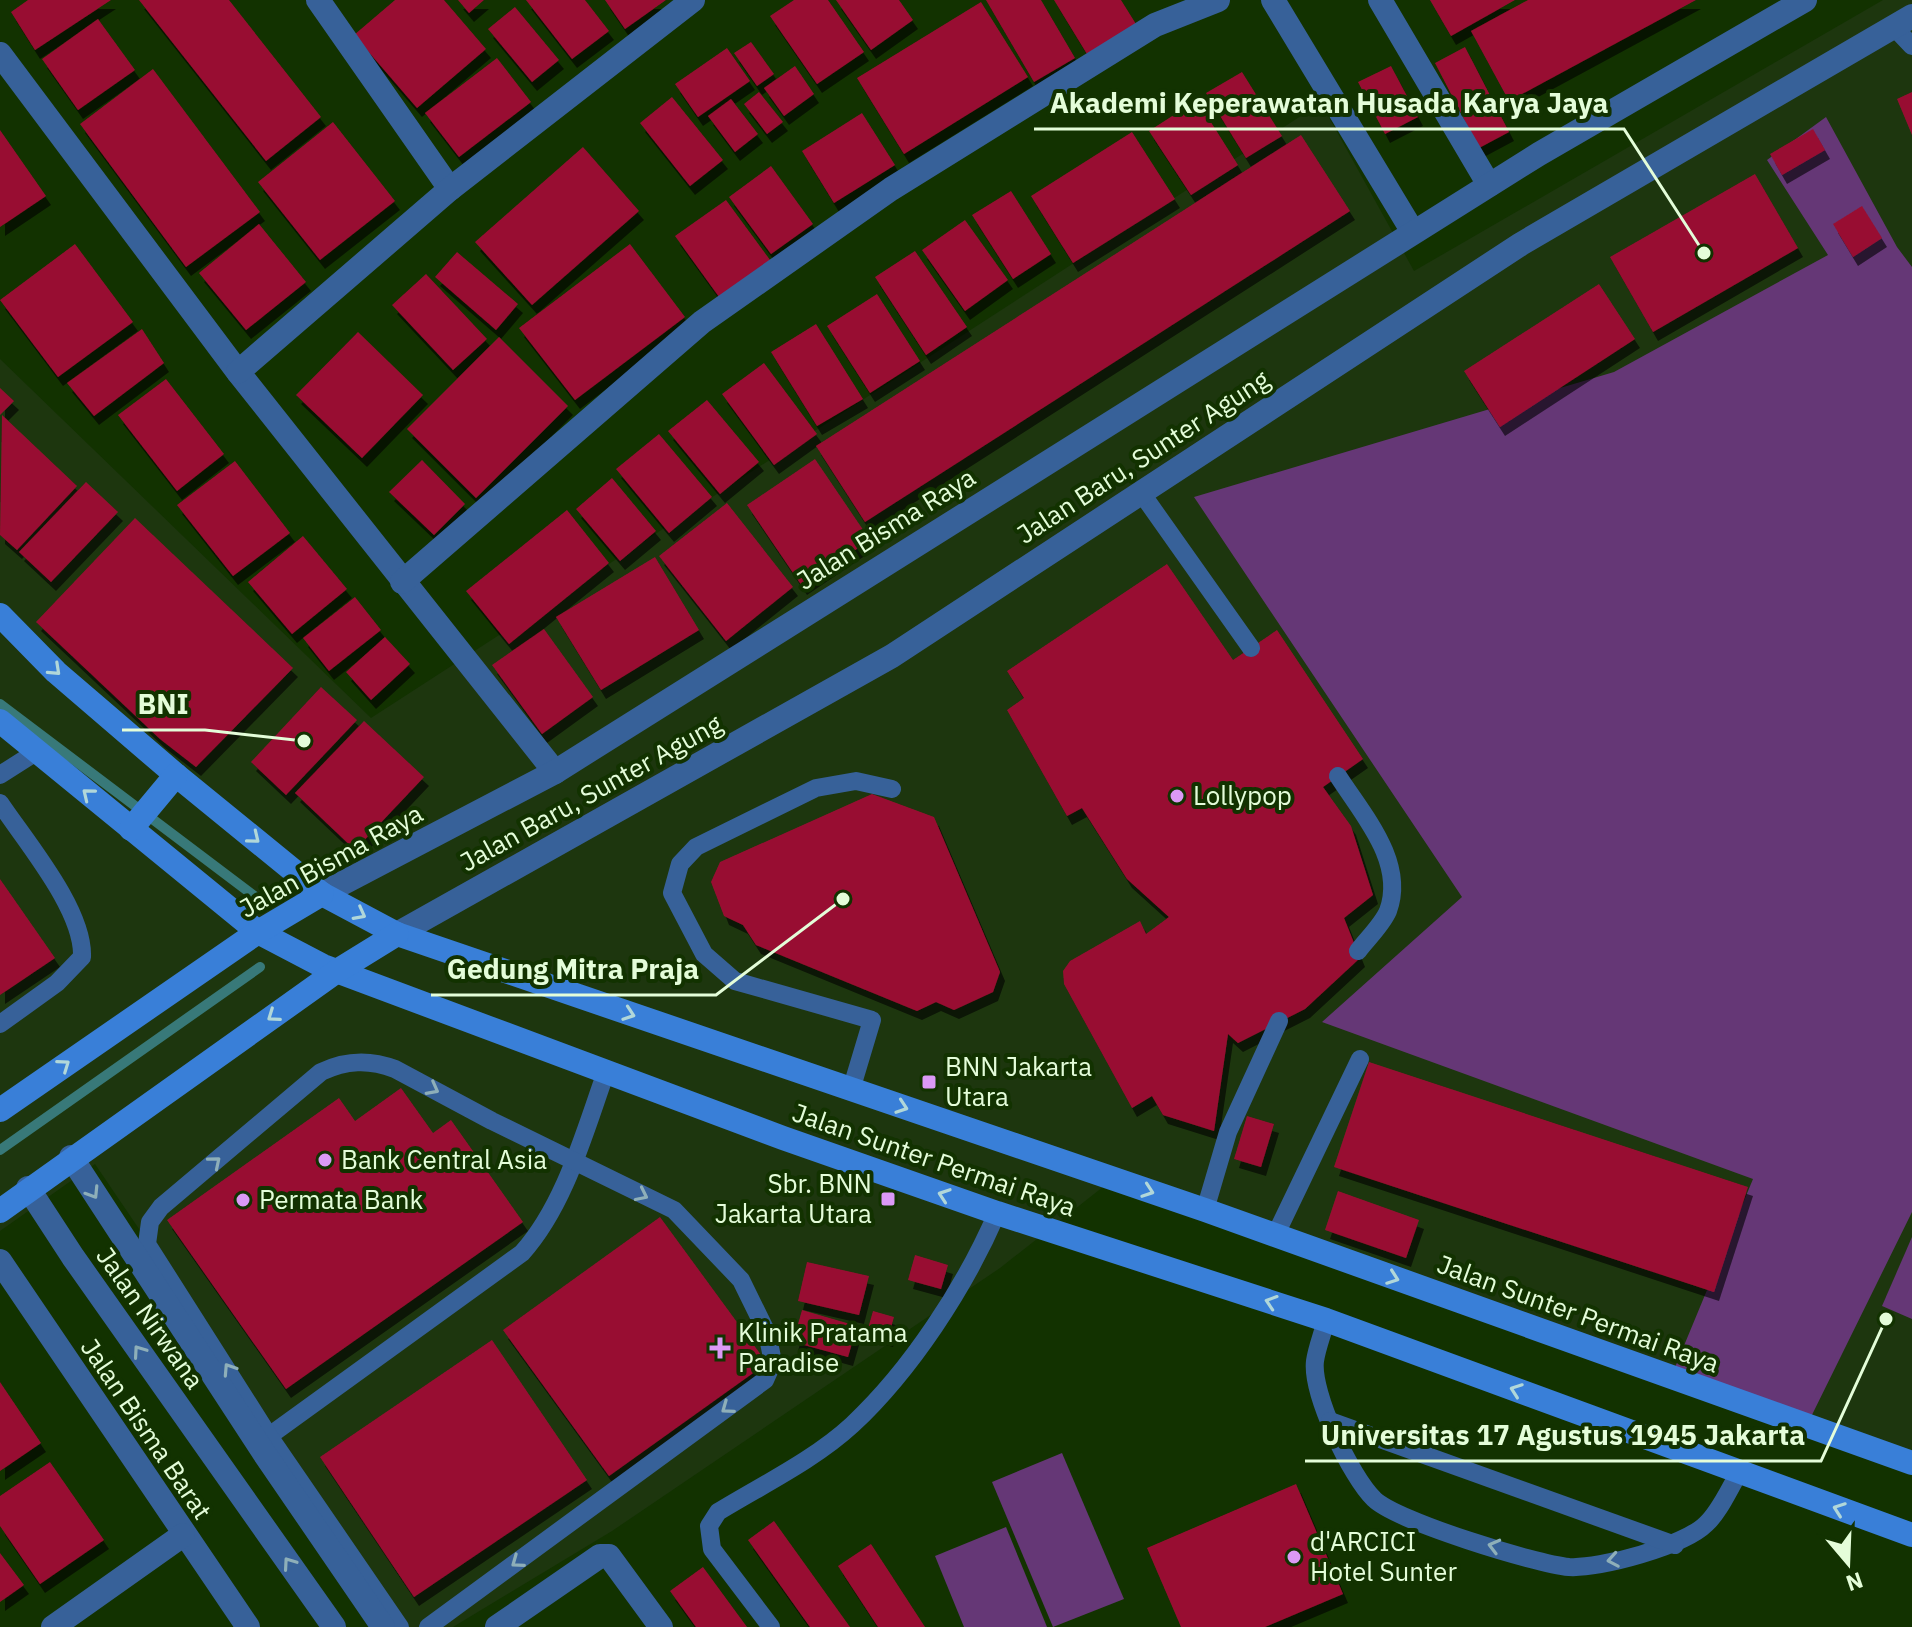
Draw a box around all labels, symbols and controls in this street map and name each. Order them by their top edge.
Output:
callout: Akademi Keperawatan Husada Karya Jaya [1034,77,1624,129]
text: Akademi Keperawatan Husada Karya Jaya [1050,84,1608,121]
street label: Jalan Baru, Sunter Agung [1010,362,1275,551]
street label: Jalan Bisma Raya [790,459,981,597]
one-way arrow [46,661,61,675]
callout: BNI [122,678,205,730]
text: BNI [137,685,189,722]
street label: Jalan Baru, Sunter Agung [453,706,728,878]
place label: Lollypop [1193,778,1292,812]
marker: Lollypop [1168,787,1186,805]
one-way arrow [83,790,98,804]
street label: Jalan Bisma Raya [233,796,428,925]
one-way arrow [244,829,259,843]
one-way arrow [351,904,365,920]
callout: Gedung Mitra Praja [431,943,716,995]
text: Gedung Mitra Praja [447,950,699,987]
one-way arrow [622,1005,636,1021]
one-way arrow [267,1006,281,1021]
place label: BNN Jakarta Utara [945,1049,1092,1113]
one-way arrow [56,1060,70,1075]
marker: BNN Jakarta Utara [920,1073,938,1091]
one-way arrow [425,1080,439,1095]
street label: Jalan Sunter Permai Raya [788,1095,1081,1224]
one-way arrow [894,1098,908,1114]
place label: Bank Central Asia [341,1142,547,1176]
marker: Bank Central Asia [316,1151,334,1169]
one-way arrow [205,1157,220,1172]
place label: Sbr. BNN Jakarta Utara [715,1166,872,1230]
one-way arrow [1140,1181,1154,1197]
place label: Permata Bank [259,1182,423,1216]
one-way arrow [83,1184,99,1199]
one-way arrow [634,1185,649,1201]
one-way arrow [938,1189,952,1205]
marker: Sbr. BNN Jakarta Utara [879,1190,897,1208]
marker: Permata Bank [234,1191,252,1209]
street label: Jalan Nirwana [89,1240,212,1395]
street label: Jalan Sunter Permai Raya [1433,1246,1724,1380]
one-way arrow [1385,1268,1399,1284]
one-way arrow [1265,1295,1279,1311]
place label: Klinik Pratama Paradise [738,1315,908,1379]
street label: Jalan Bisma Barat [74,1331,220,1525]
marker: Klinik Pratama Paradise [709,1337,731,1359]
one-way arrow [134,1346,149,1360]
one-way arrow [224,1363,239,1378]
one-way arrow [1510,1383,1524,1400]
one-way arrow [721,1399,735,1413]
callout: Universitas 17 Agustus 1945 Jakarta [1305,1409,1821,1461]
text: Universitas 17 Agustus 1945 Jakarta [1321,1416,1805,1453]
one-way arrow [1832,1502,1846,1519]
north arrow [1808,1523,1888,1603]
place label: d'ARCICI Hotel Sunter [1310,1524,1457,1588]
one-way arrow [1488,1539,1502,1555]
marker: d'ARCICI Hotel Sunter [1285,1548,1303,1566]
one-way arrow [1607,1551,1620,1568]
one-way arrow [511,1552,526,1567]
one-way arrow [284,1558,299,1572]
text: N [1842,1566,1867,1599]

